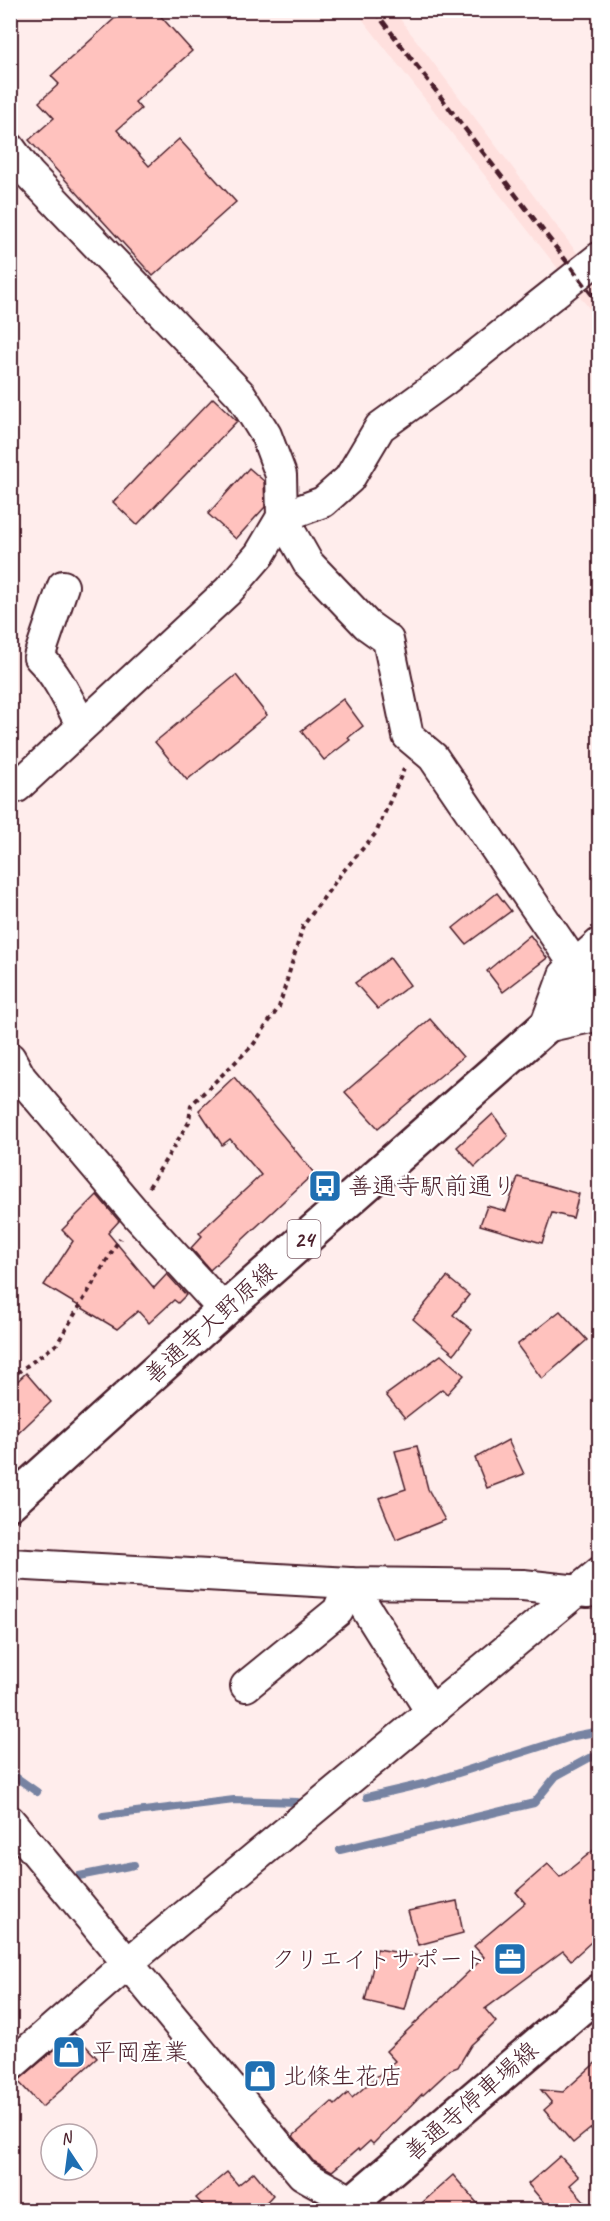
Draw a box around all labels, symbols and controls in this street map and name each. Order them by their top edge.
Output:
bus stop icon: 善通寺駅前通り [307,1168,343,1204]
place label: 善通寺駅前通り [348,1171,516,1201]
road number: 24 [288,1220,320,1258]
street label: 善通寺大野原線 [138,1256,282,1390]
office icon: クリエイトサポート [492,1941,528,1977]
place label: クリエイトサポート [271,1944,487,1974]
shop icon: 平岡産業 [51,2034,87,2070]
street label: 善通寺停車場線 [398,2035,544,2167]
place label: 平岡産業 [92,2037,188,2067]
shop icon: 北條生花店 [242,2058,278,2094]
place label: 北條生花店 [283,2061,403,2091]
north arrow [39,2122,99,2182]
text: N [59,2127,76,2149]

